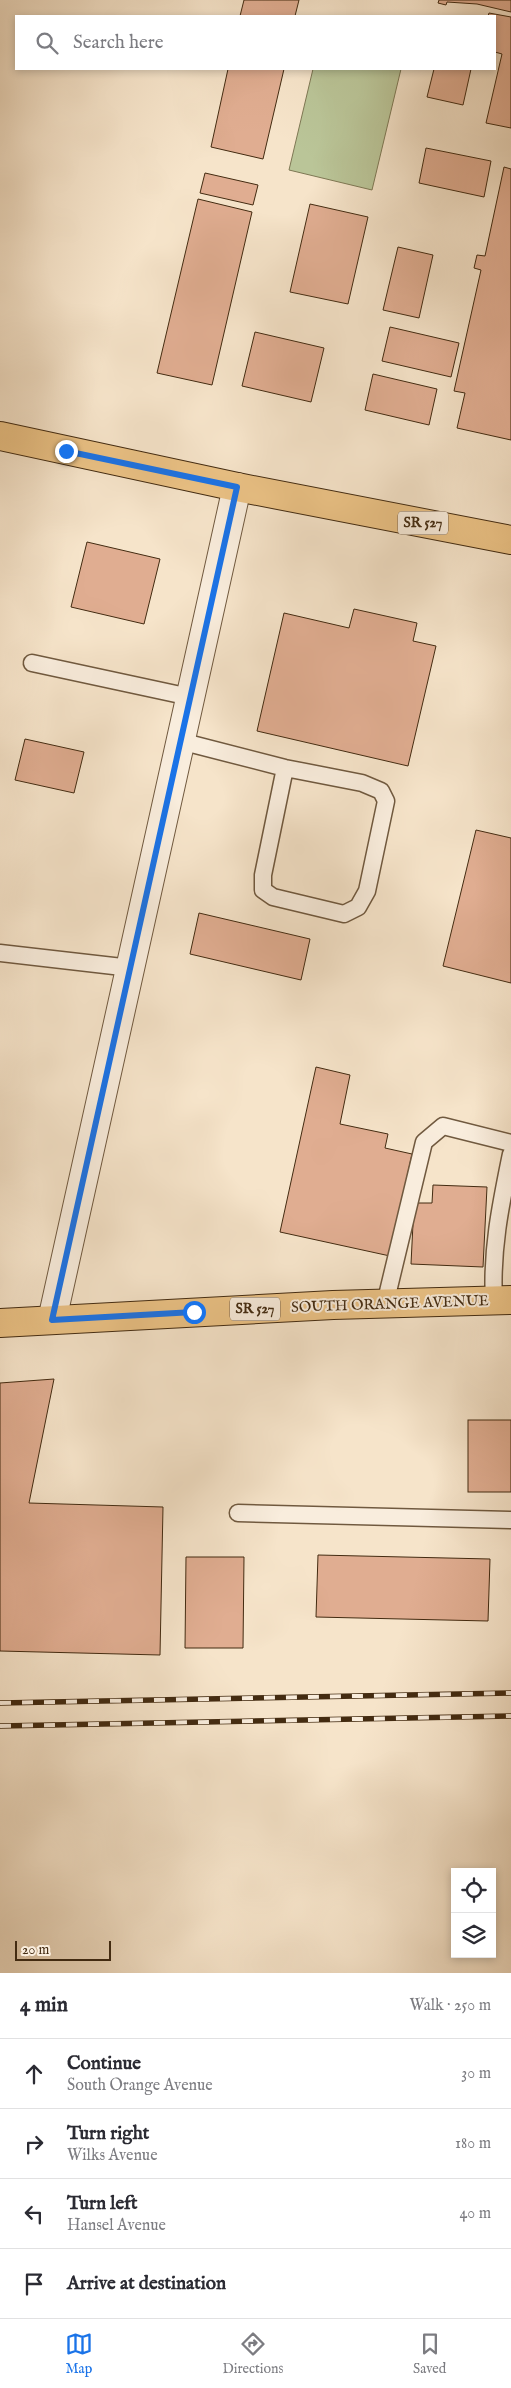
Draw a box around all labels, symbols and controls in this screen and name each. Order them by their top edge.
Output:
search box [15,15,496,70]
icon: search [33,29,61,57]
text: Search here [73,31,164,55]
route end [55,440,78,463]
road number: SR 527 [398,512,448,534]
street label: SOUTH ORANGE AVENUE [291,1291,489,1317]
road number: SR 527 [230,1298,280,1320]
route start [183,1301,206,1324]
map controls [451,1868,496,1958]
button: locate [451,1868,496,1913]
button: layers [451,1913,496,1958]
scale bar [15,1938,111,1961]
text: 20 m [22,1941,49,1959]
text: 4 min [20,1992,68,2019]
text: Walk · 250 m [409,1996,491,2016]
text: Continue [67,2052,141,2076]
icon: ahead [20,2060,48,2088]
text: 30 m [461,2064,491,2084]
text: South Orange Avenue [67,2076,213,2096]
text: Turn right [67,2122,149,2146]
icon: right [20,2130,48,2158]
text: 180 m [455,2134,491,2154]
text: Wilks Avenue [67,2146,158,2166]
text: Turn left [67,2192,138,2216]
icon: left [20,2200,48,2228]
text: 40 m [459,2204,491,2224]
text: Hansel Avenue [67,2216,166,2236]
icon: arrive [20,2270,48,2298]
text: Arrive at destination [67,2272,226,2296]
tab: Map [65,2330,93,2378]
tab: Directions [222,2330,283,2378]
tab: Saved [413,2330,446,2378]

